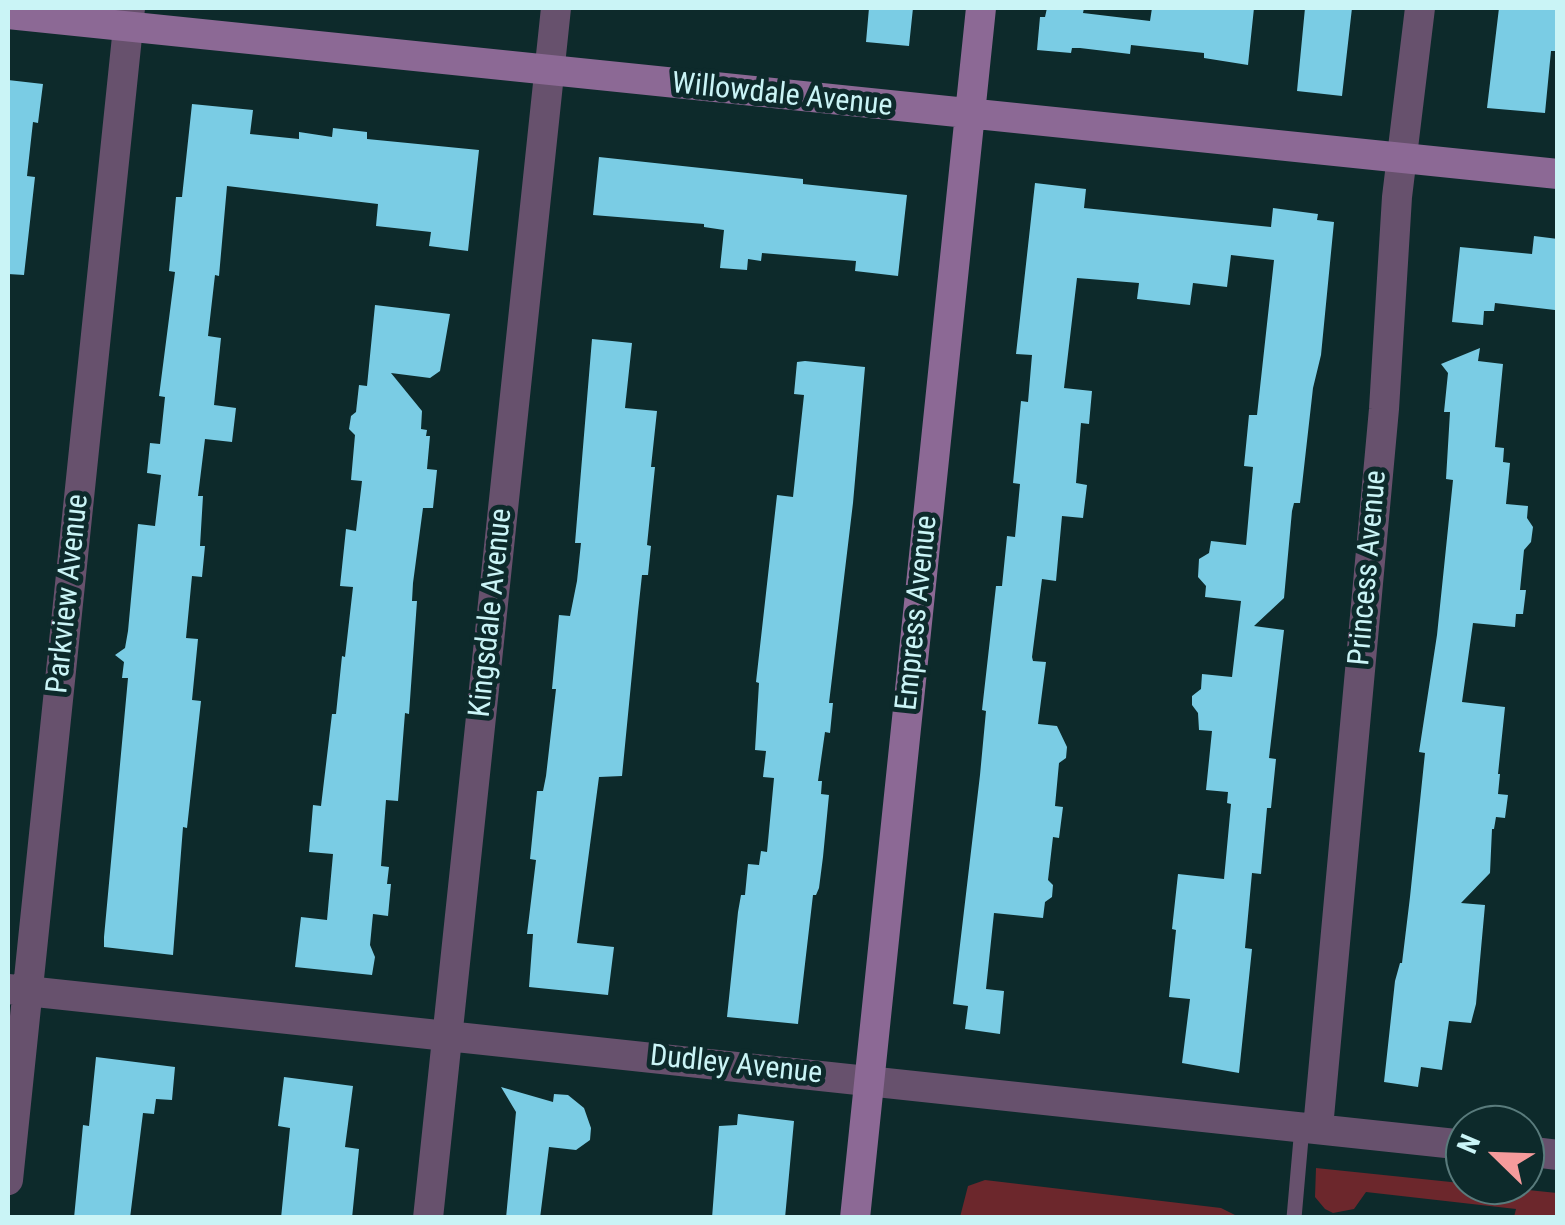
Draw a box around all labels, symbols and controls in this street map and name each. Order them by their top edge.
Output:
street label: Willowdale Avenue [670,67,894,125]
street label: Princess Avenue [1343,469,1395,667]
street label: Parkview Avenue [41,493,97,695]
street label: Kingsdale Avenue [463,507,521,719]
street label: Empress Avenue [890,514,946,712]
street label: Dudley Avenue [648,1039,824,1093]
north arrow [1445,1105,1545,1205]
text: N [1450,1130,1487,1158]

